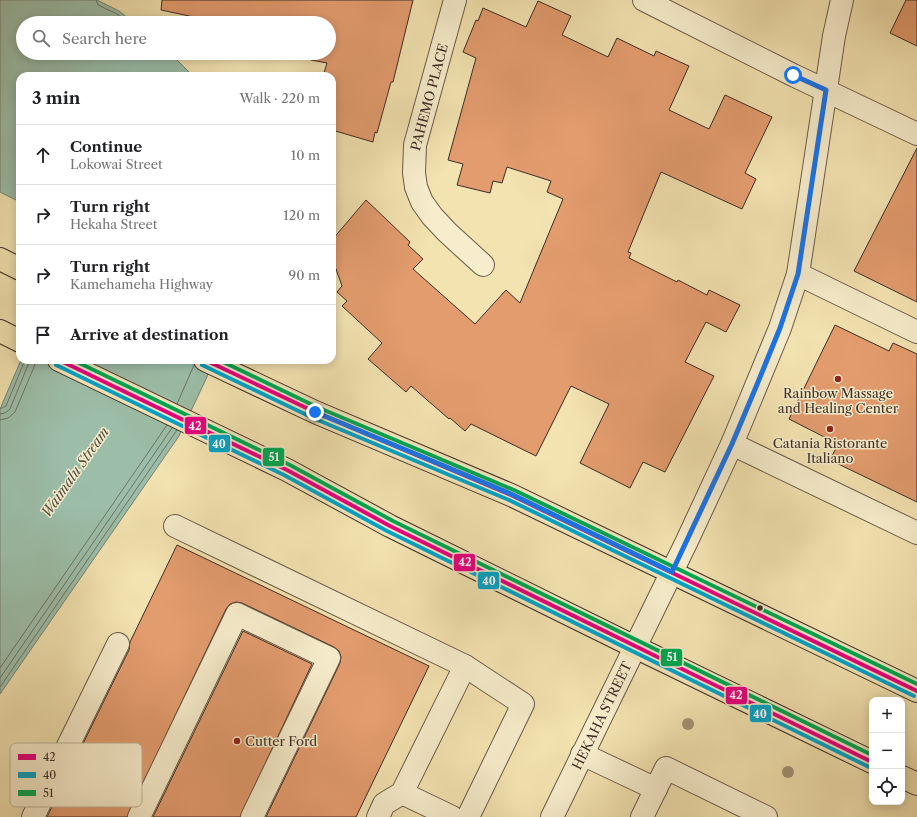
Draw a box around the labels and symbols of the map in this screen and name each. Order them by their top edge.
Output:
street label: PAHEMO PLACE [407,42,451,152]
route start [784,66,802,84]
marker: Rainbow Massage and Healing Center [833,374,843,384]
place label: Rainbow Massage and Healing Center [778,385,899,416]
route end [306,403,324,421]
line badge: 42 [184,416,207,435]
text: 42 [188,419,202,433]
water label: Waimalu Stream [37,423,113,521]
marker: Catania Ristorante Italiano [825,424,835,434]
line badge: 40 [208,434,231,453]
place label: Catania Ristorante Italiano [773,435,887,466]
text: 40 [212,437,226,451]
line badge: 51 [262,447,285,467]
text: 51 [268,450,280,464]
line badge: 42 [453,553,476,572]
text: 42 [458,555,472,569]
line badge: 40 [477,571,500,590]
text: 40 [482,574,496,588]
unlabelled marker [755,603,765,613]
line badge: 51 [660,648,683,667]
text: 51 [666,650,678,664]
street label: HEKAHA STREET [568,659,635,772]
line badge: 42 [725,686,748,705]
text: 42 [729,688,743,702]
line badge: 40 [749,704,772,723]
text: 40 [753,707,767,721]
place label: Cutter Ford [245,733,317,749]
marker: Cutter Ford [232,736,242,746]
legend [10,743,142,807]
text: 42 [43,750,56,764]
text: 40 [43,768,56,782]
text: 51 [43,786,54,800]

